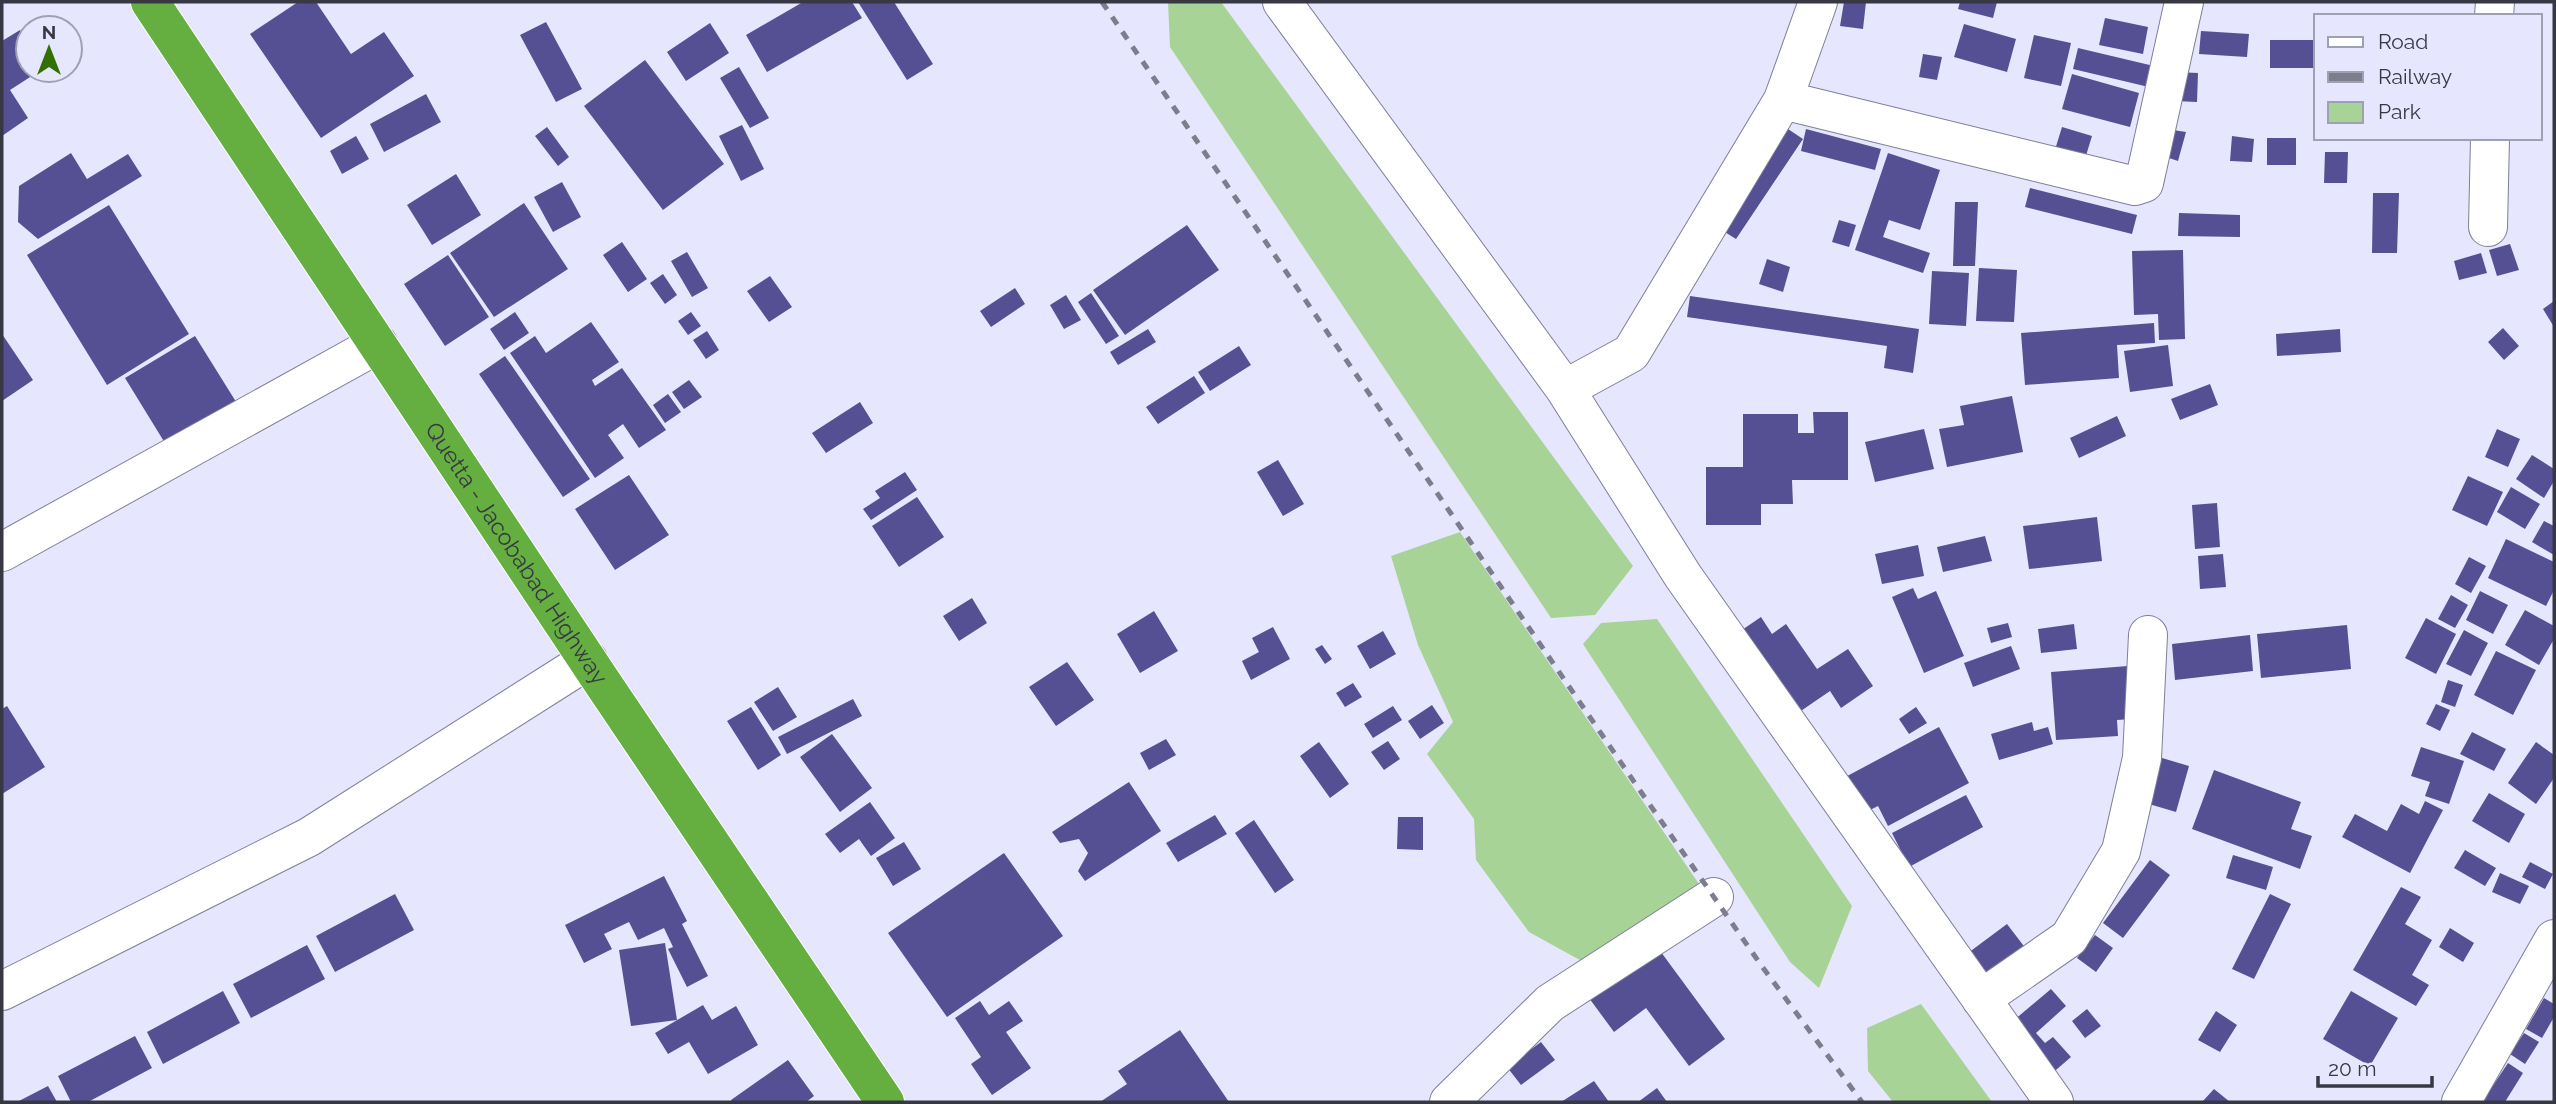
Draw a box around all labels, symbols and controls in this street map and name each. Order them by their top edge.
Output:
north arrow [14,14,84,84]
legend [2314,14,2542,140]
text: N [42,21,56,43]
text: Road [2378,29,2428,54]
text: Railway [2378,64,2452,89]
text: Park [2378,99,2421,124]
street label: Quetta - Jacobabad Highway [420,417,614,689]
scale bar [2318,1044,2432,1088]
text: 20 m [2328,1056,2376,1081]

